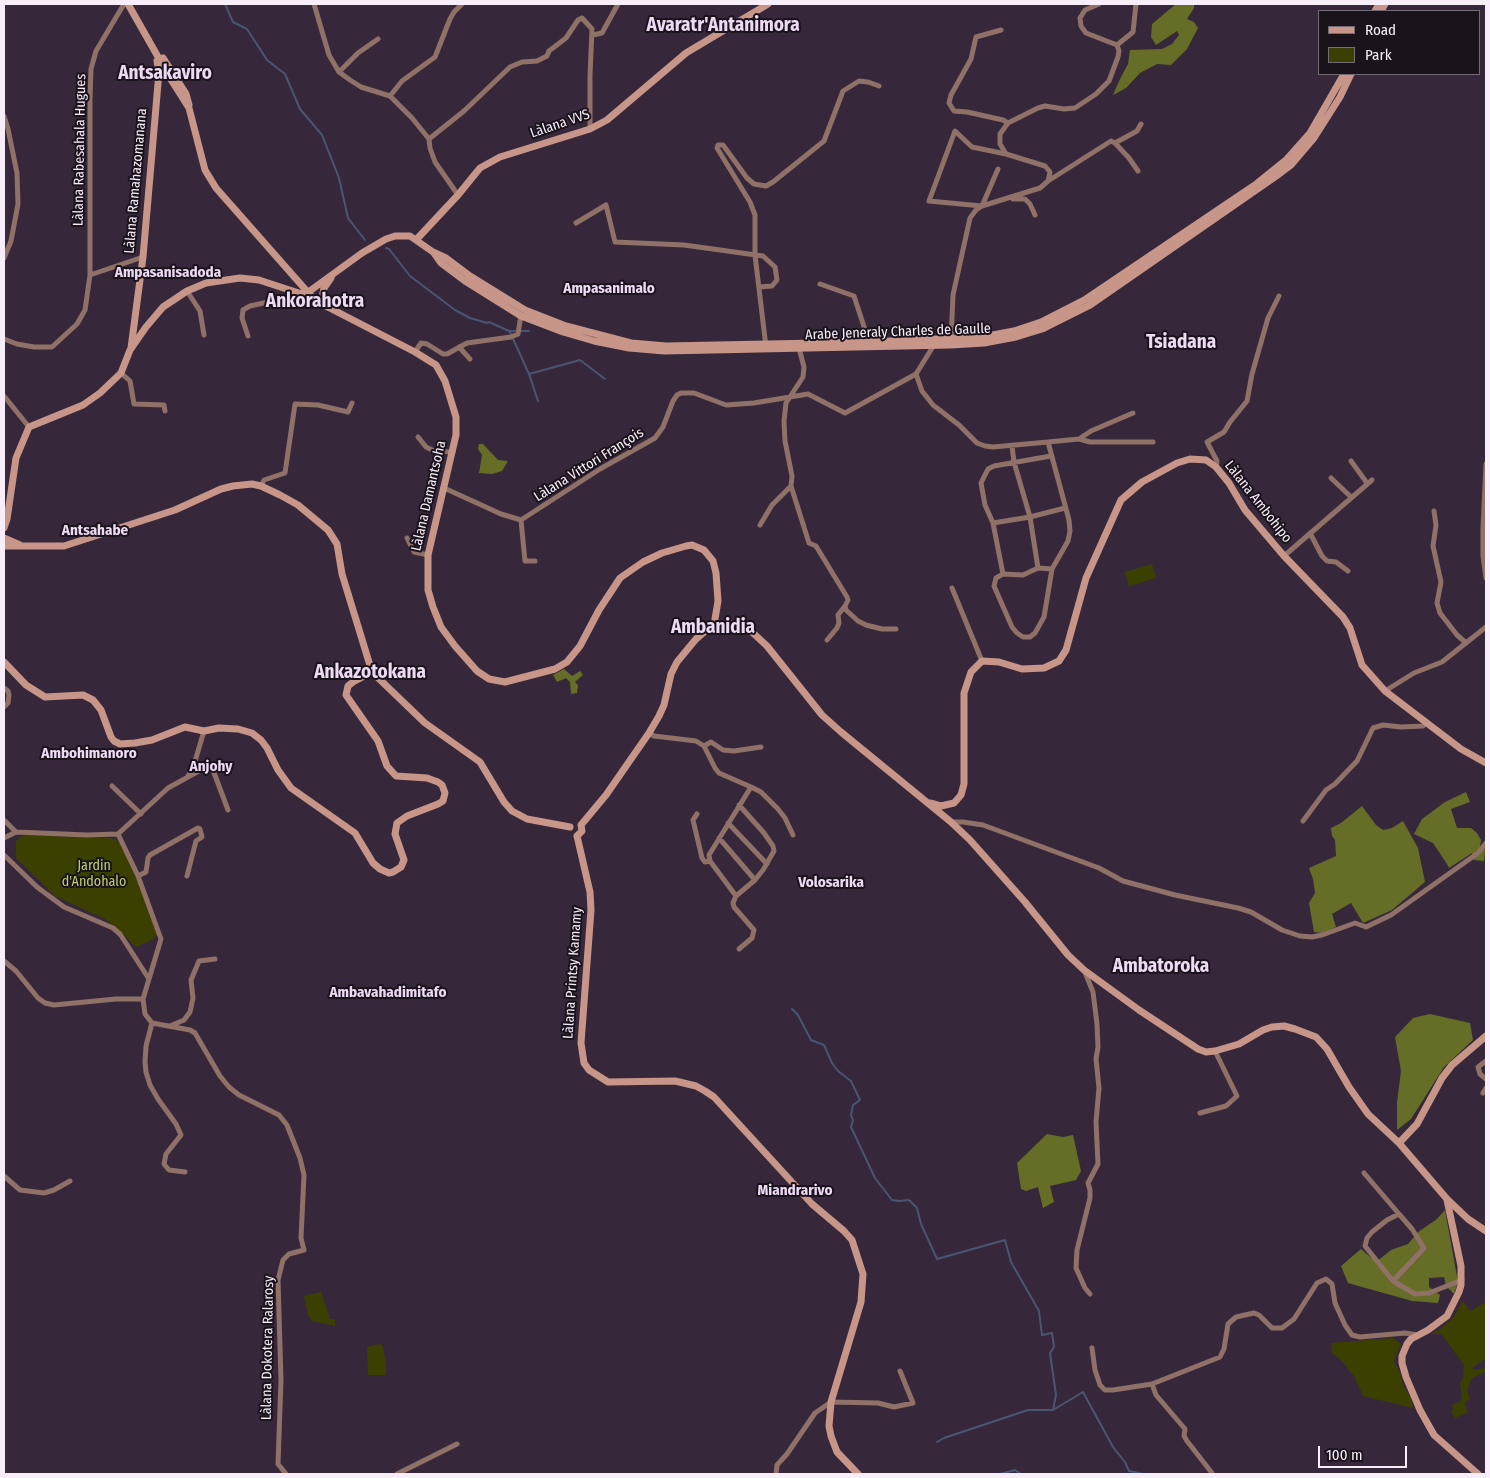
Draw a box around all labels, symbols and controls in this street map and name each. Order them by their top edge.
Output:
legend [1318,10,1480,75]
district label: Avaratr'Antanimora [646,15,800,37]
text: Road [1365,21,1396,39]
text: Park [1365,46,1392,64]
district label: Antsakaviro [118,63,212,85]
street label: Làlana Rabesahala Hugues [70,74,90,226]
street label: Làlana VVS [528,106,592,142]
street label: Làlana Ramahazomanana [121,108,151,254]
district label: Ampasanisadoda [115,264,221,282]
district label: Ampasanimalo [563,280,655,298]
district label: Ankorahotra [266,291,364,313]
street label: Arabe Jeneraly Charles de Gaulle [805,320,991,344]
district label: Tsiadana [1146,332,1216,354]
street label: Làlana Vittori François [531,424,647,506]
street label: Làlana Damantsoha [408,439,450,553]
street label: Làlana Ambohipo [1221,458,1295,546]
district label: Antsahabe [62,522,128,540]
district label: Ambanidia [671,617,755,639]
district label: Ankazotokana [314,662,426,684]
district label: Ambohimanoro [41,745,137,763]
district label: Anjohy [190,758,232,776]
park label: Jardin d'Andohalo [62,858,126,890]
district label: Volosarika [798,874,864,892]
street label: Làlana Printsy Kamamy [560,906,586,1040]
district label: Ambatoroka [1113,956,1209,978]
district label: Ambavahadimitafo [329,984,447,1002]
district label: Miandrarivo [758,1182,832,1200]
street label: Làlana Dokotera Ralarosy [258,1276,278,1420]
scale bar [1320,1436,1409,1468]
text: 100 m [1326,1446,1363,1464]

